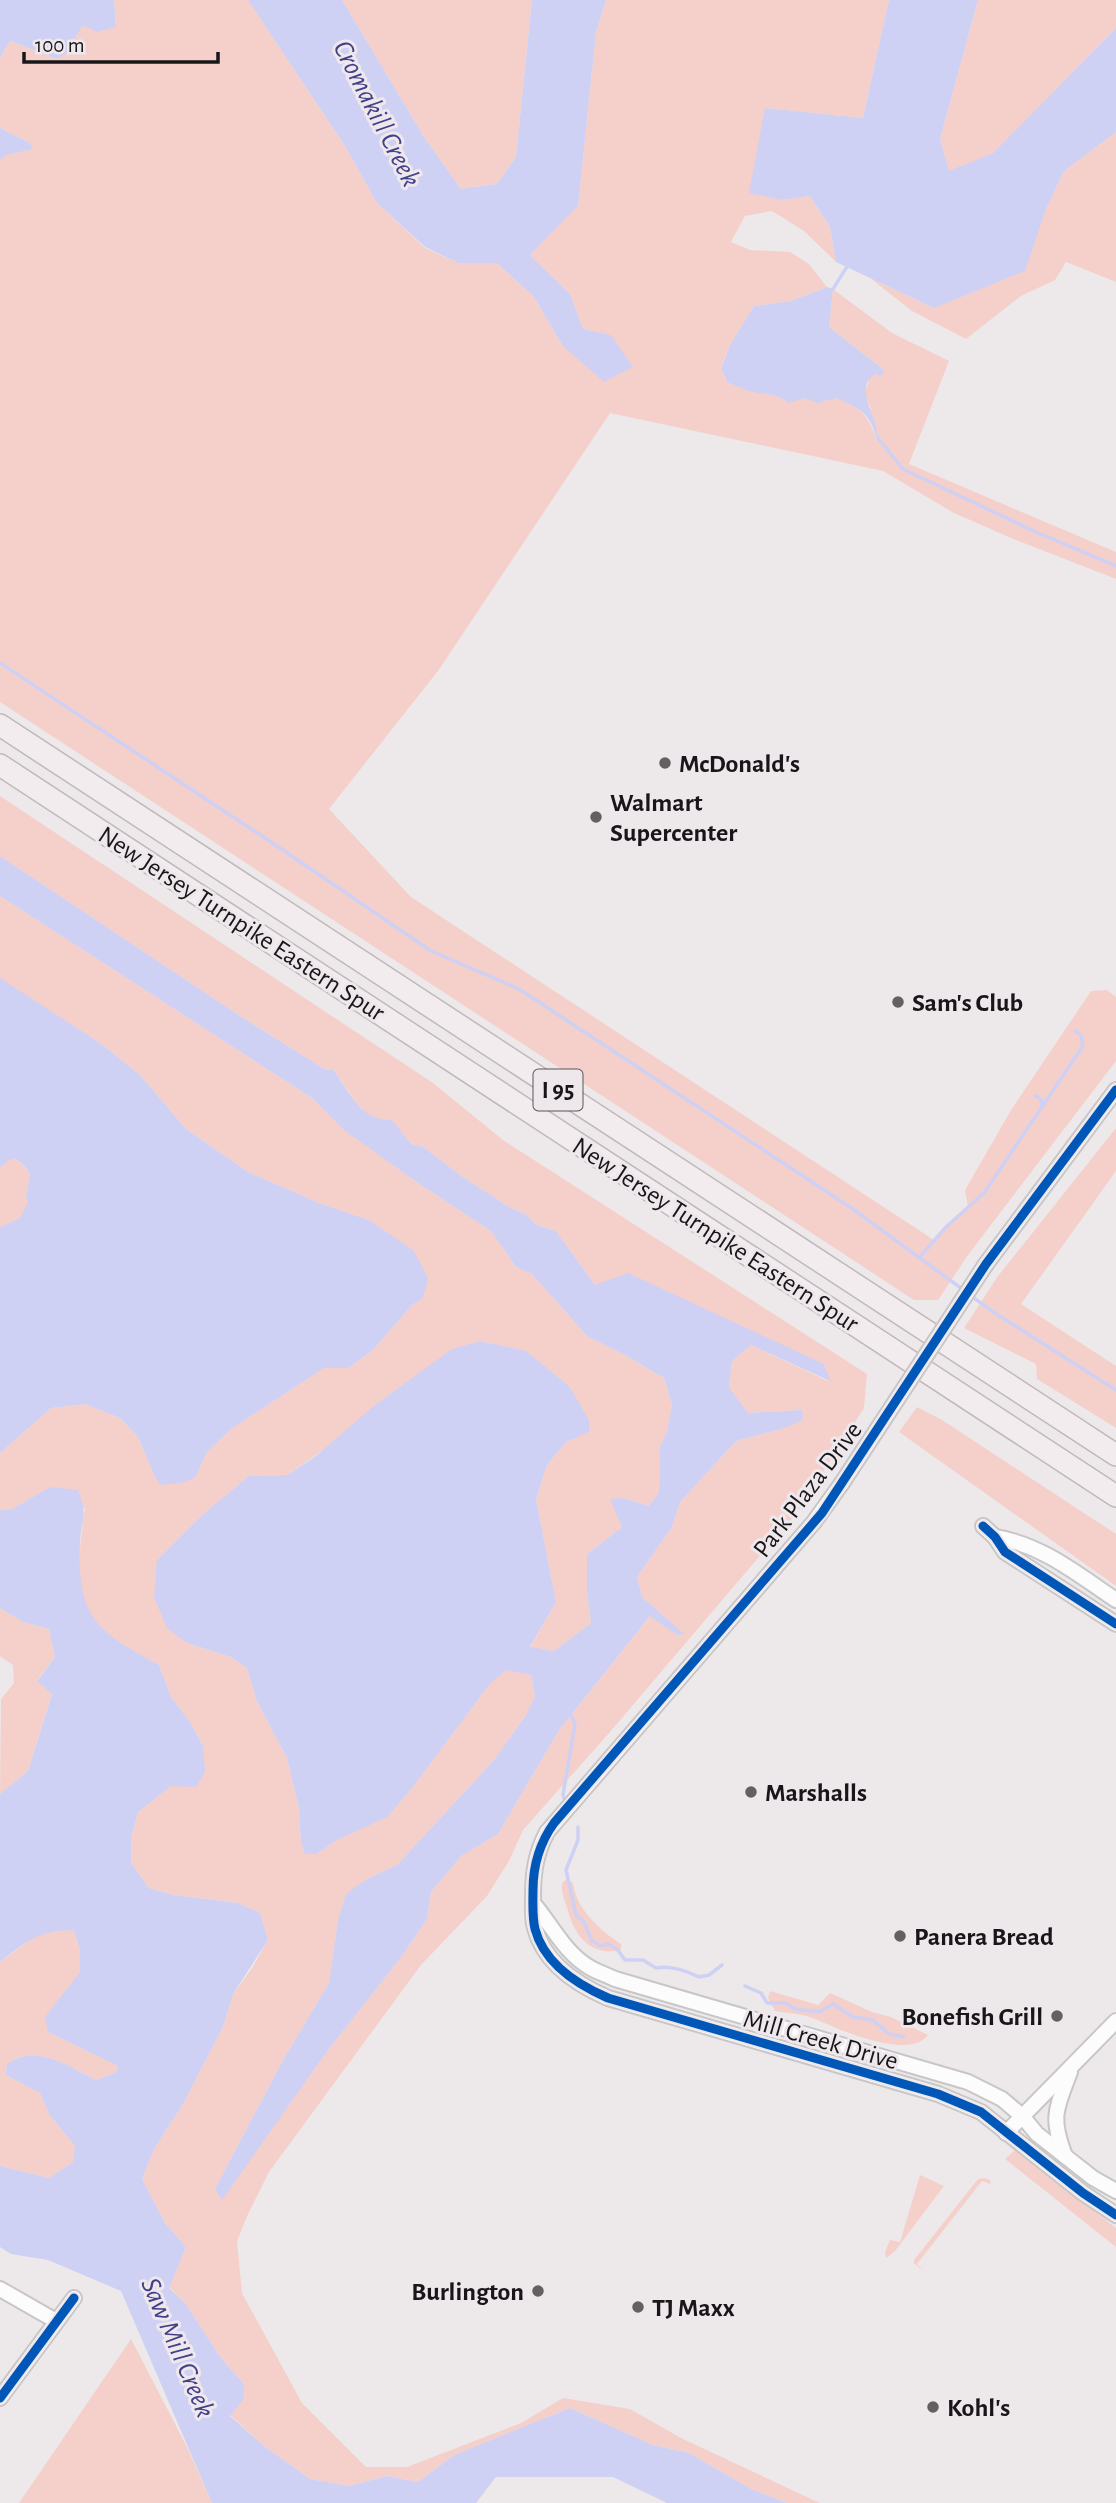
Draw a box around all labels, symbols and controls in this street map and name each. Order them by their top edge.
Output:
scale bar [24,21,219,65]
text: 100 m [35,35,85,56]
water label: Cromakill Creek [327,36,425,192]
place label: McDonald's [679,751,800,777]
marker: McDonald's [657,755,673,771]
place label: Walmart Supercenter [610,790,737,846]
marker: Walmart Supercenter [588,809,604,825]
street label: New Jersey Turnpike Eastern Spur [94,822,390,1026]
place label: Sam's Club [912,990,1023,1016]
marker: Sam's Club [890,994,906,1010]
road number: I 95 [534,1070,582,1110]
street label: New Jersey Turnpike Eastern Spur [568,1133,864,1337]
street label: Park Plaza Drive [749,1417,867,1562]
place label: Marshalls [765,1780,867,1806]
marker: Marshalls [743,1784,759,1800]
place label: Panera Bread [914,1924,1054,1950]
marker: Panera Bread [892,1928,908,1944]
place label: Bonefish Grill [901,2004,1043,2030]
street label: Mill Creek Drive [740,2005,901,2074]
marker: Bonefish Grill [1049,2008,1065,2024]
water label: Saw Mill Creek [135,2274,219,2422]
place label: Burlington [411,2279,524,2305]
marker: Burlington [530,2283,546,2299]
place label: TJ Maxx [652,2295,735,2321]
marker: TJ Maxx [630,2299,646,2315]
place label: Kohl's [947,2395,1010,2421]
marker: Kohl's [925,2399,941,2415]

